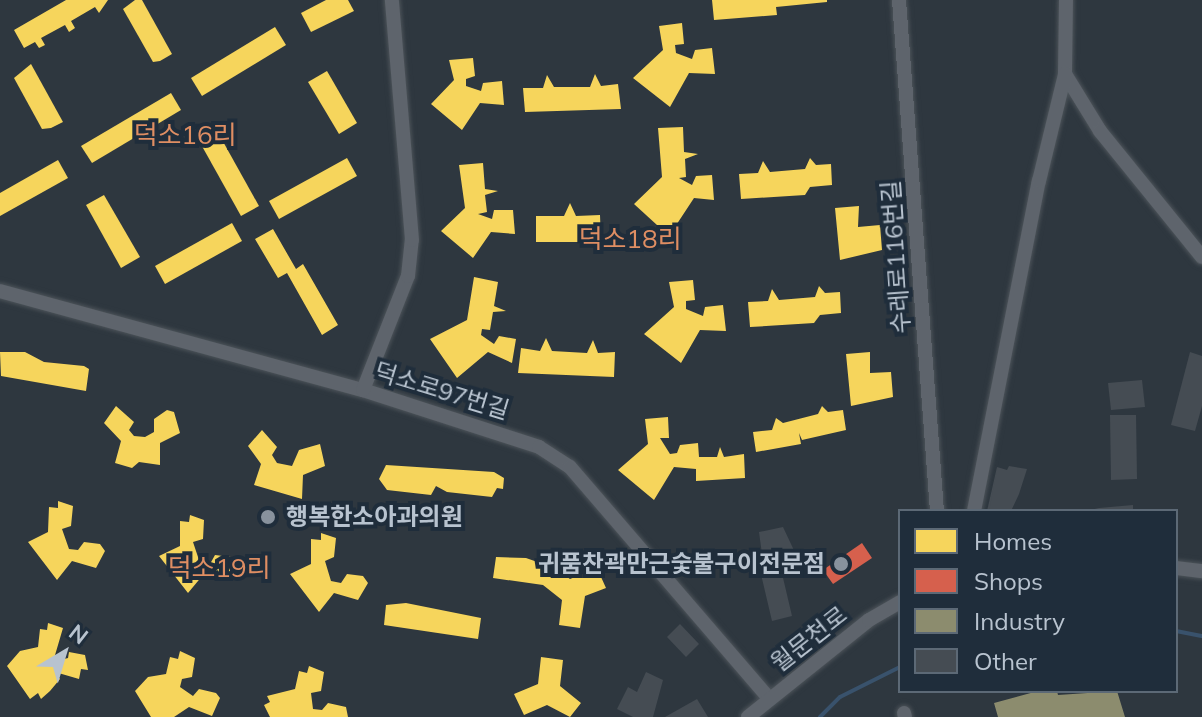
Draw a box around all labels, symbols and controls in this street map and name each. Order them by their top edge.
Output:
district label: 덕소16리 [134,119,236,151]
street label: 수레로116번길 [876,179,916,335]
district label: 덕소18리 [579,223,681,255]
street label: 덕소로97번길 [371,357,513,425]
place label: 행복한소아과의원 [286,503,463,531]
marker: 행복한소아과의원 [257,506,279,528]
legend [898,509,1178,693]
text: Homes [974,526,1052,556]
place label: 귀품찬곽만근숯불구이전문점 [538,550,825,578]
district label: 덕소19리 [168,552,270,584]
marker: 귀품찬곽만근숯불구이전문점 [832,555,850,573]
text: Shops [974,566,1043,596]
street label: 월문천로 [765,600,853,678]
text: Industry [974,606,1065,636]
north arrow [24,613,104,693]
text: N [64,618,94,650]
text: Other [974,646,1037,676]

